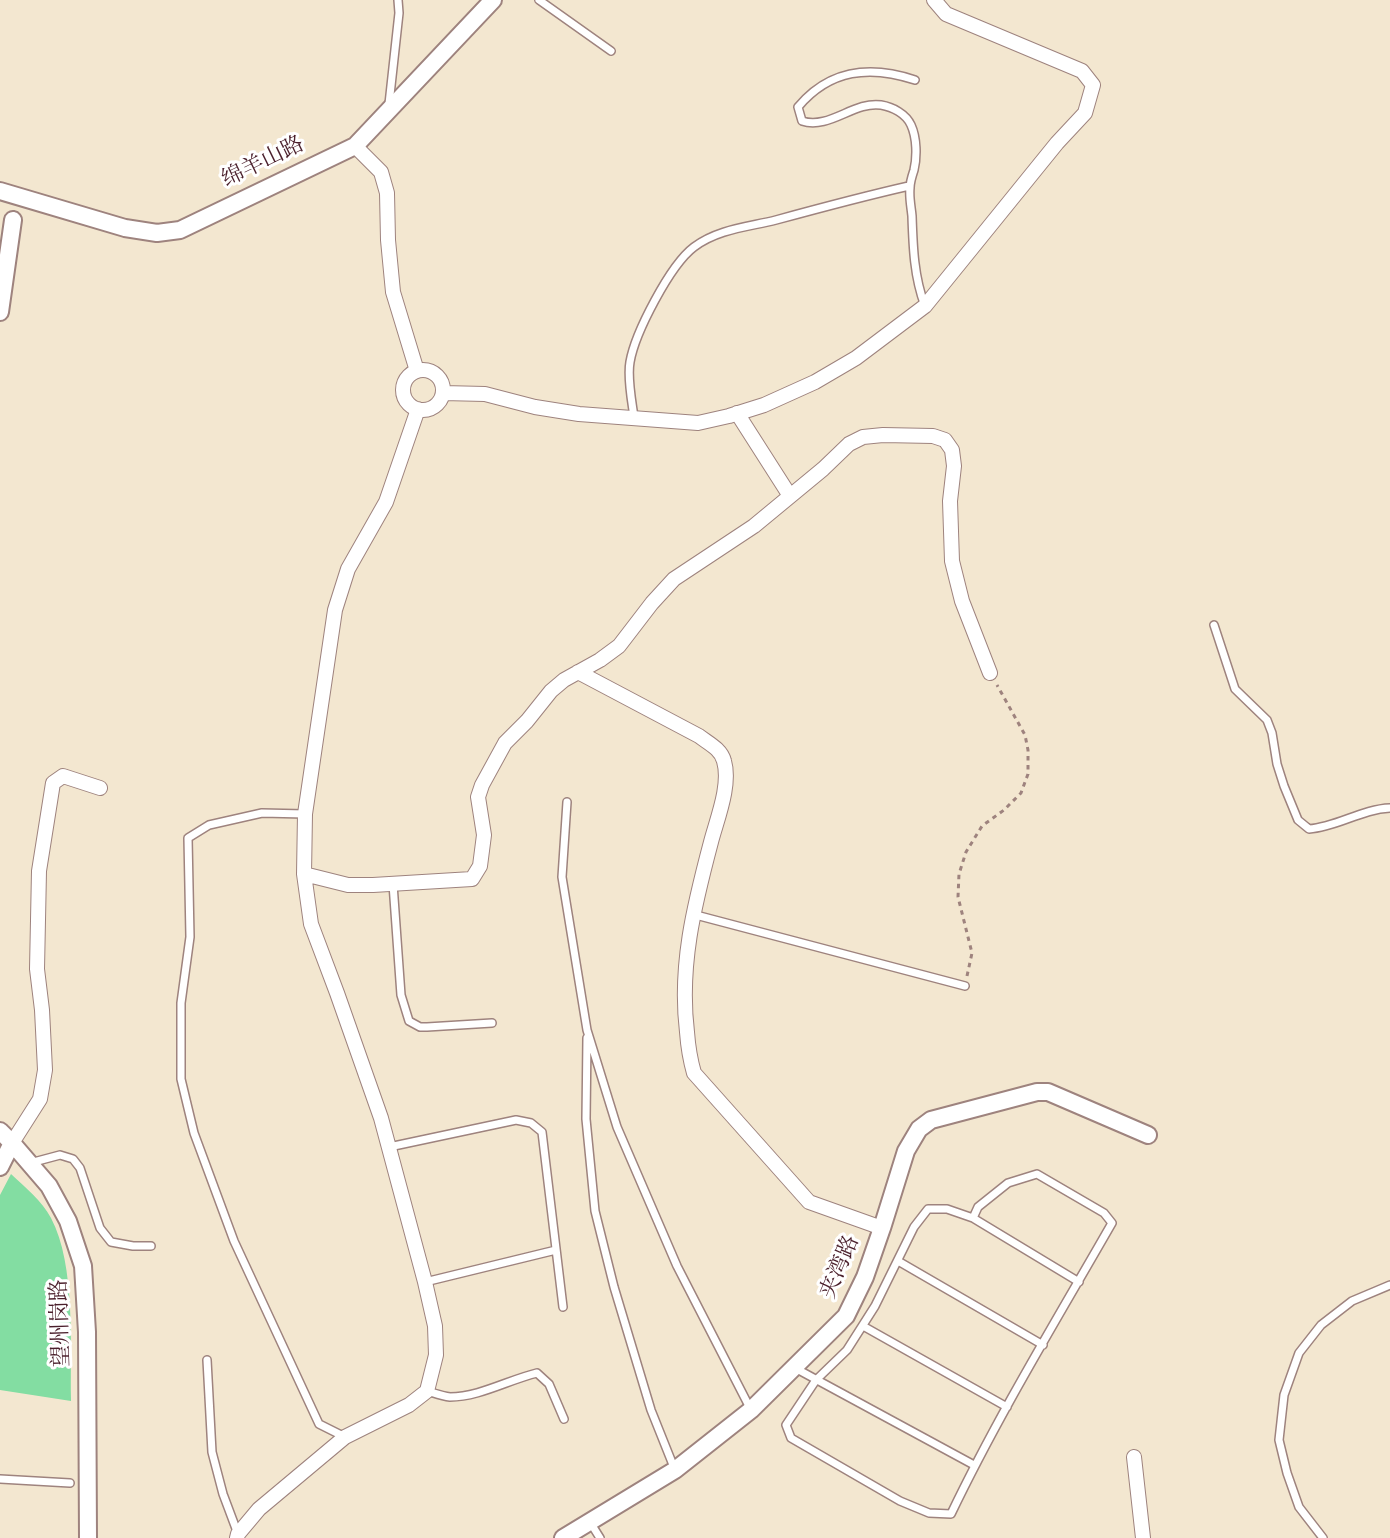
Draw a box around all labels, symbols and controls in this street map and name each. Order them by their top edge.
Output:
street label: 绵羊山路 [219,133,309,195]
street label: 夹湾路 [817,1232,867,1304]
street label: 望州岗路 [48,1279,78,1367]

